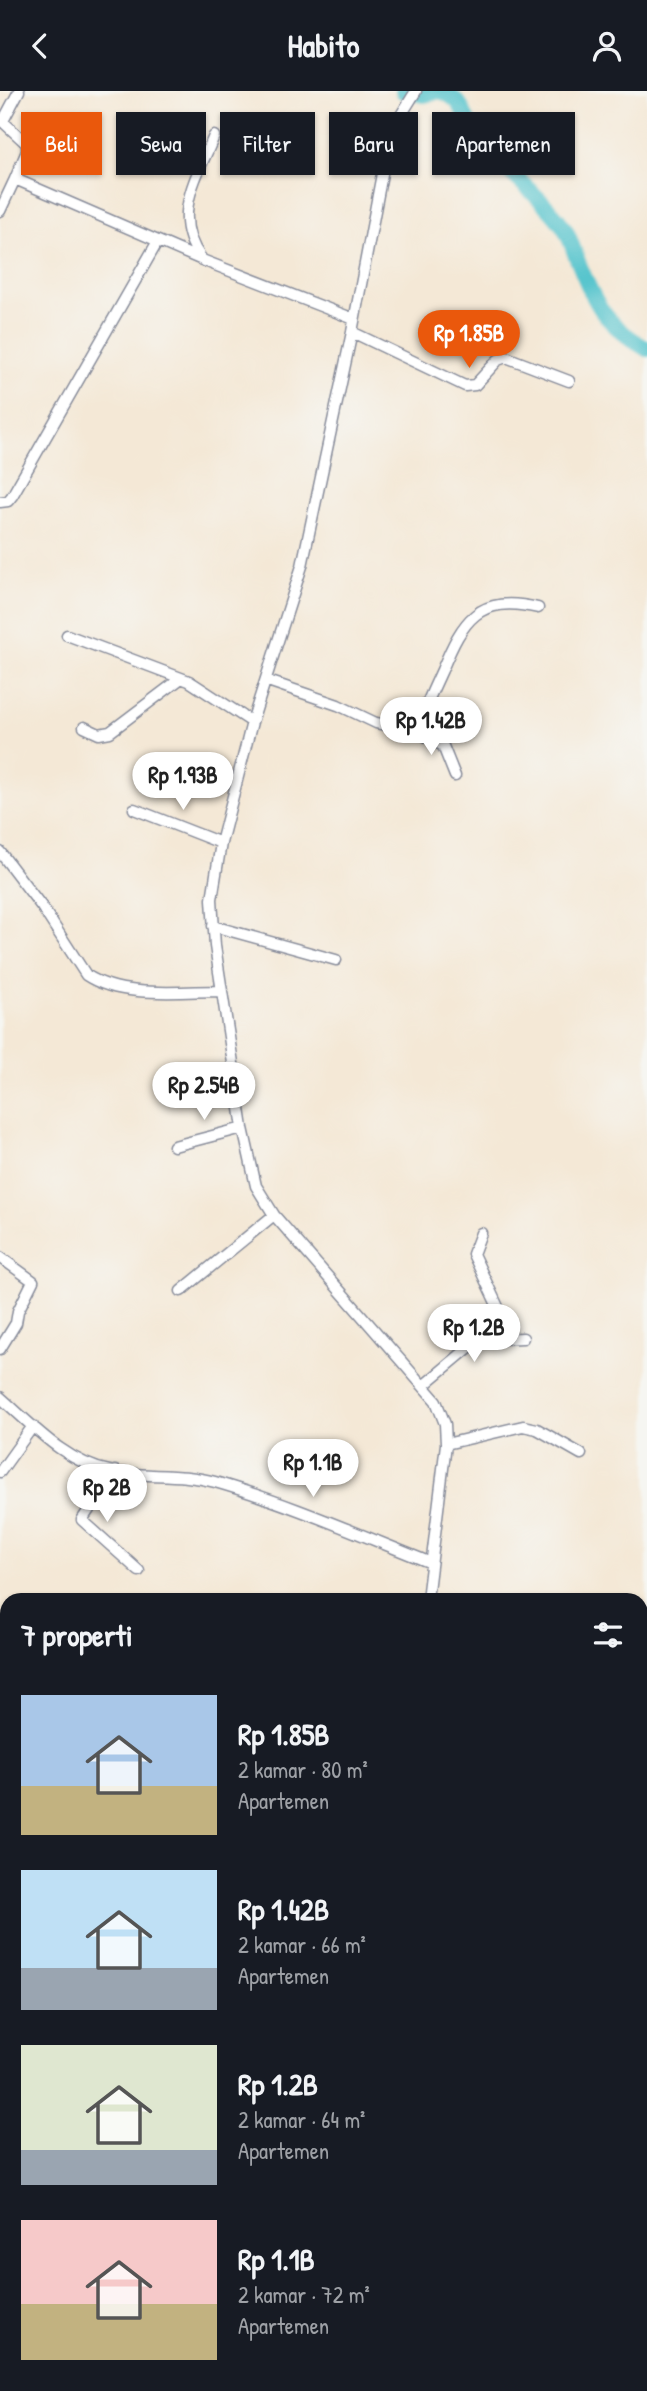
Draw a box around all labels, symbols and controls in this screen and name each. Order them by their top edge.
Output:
text: Habito [288,24,359,67]
icon: back [21,27,59,65]
icon: person [588,27,626,65]
chip: Beli [21,112,102,175]
chip: Sewa [116,112,206,175]
chip: Filter [220,112,315,175]
chip: Baru [329,112,418,175]
chip: Apartemen [432,112,575,175]
pin: Rp 1.85B [397,310,541,370]
text: Rp 1.85B [434,317,504,348]
pin: Rp 1.42B [359,697,503,757]
text: Rp 1.42B [396,704,466,735]
pin: Rp 1.93B [111,753,255,812]
text: Rp 1.93B [148,759,218,790]
pin: Rp 2.54B [132,1063,276,1122]
text: Rp 2.54B [168,1069,240,1100]
pin: Rp 1.2B [409,1305,539,1364]
text: Rp 1.2B [443,1311,505,1342]
pin: Rp 1.1B [248,1439,378,1499]
text: Rp 1.1B [284,1446,342,1477]
pin: Rp 2B [58,1465,156,1524]
text: Rp 2B [83,1471,131,1502]
text: 7 properti [21,1615,133,1655]
icon: filters [589,1616,627,1654]
text: Rp 1.85B [238,1714,330,1754]
icon: home [77,1723,161,1807]
text: 2 kamar · 80 m² [238,1754,368,1785]
text: Apartemen [238,1785,329,1816]
text: Rp 1.42B [238,1889,329,1929]
icon: home [77,1898,161,1982]
text: 2 kamar · 66 m² [238,1929,366,1960]
text: Apartemen [238,1960,329,1991]
text: Rp 1.2B [238,2064,318,2104]
icon: home [77,2073,161,2157]
text: 2 kamar · 64 m² [238,2104,365,2135]
text: Apartemen [238,2135,329,2166]
text: Rp 1.1B [238,2239,315,2279]
icon: home [77,2248,161,2332]
text: 2 kamar · 72 m² [238,2279,370,2310]
text: Apartemen [238,2310,329,2341]

